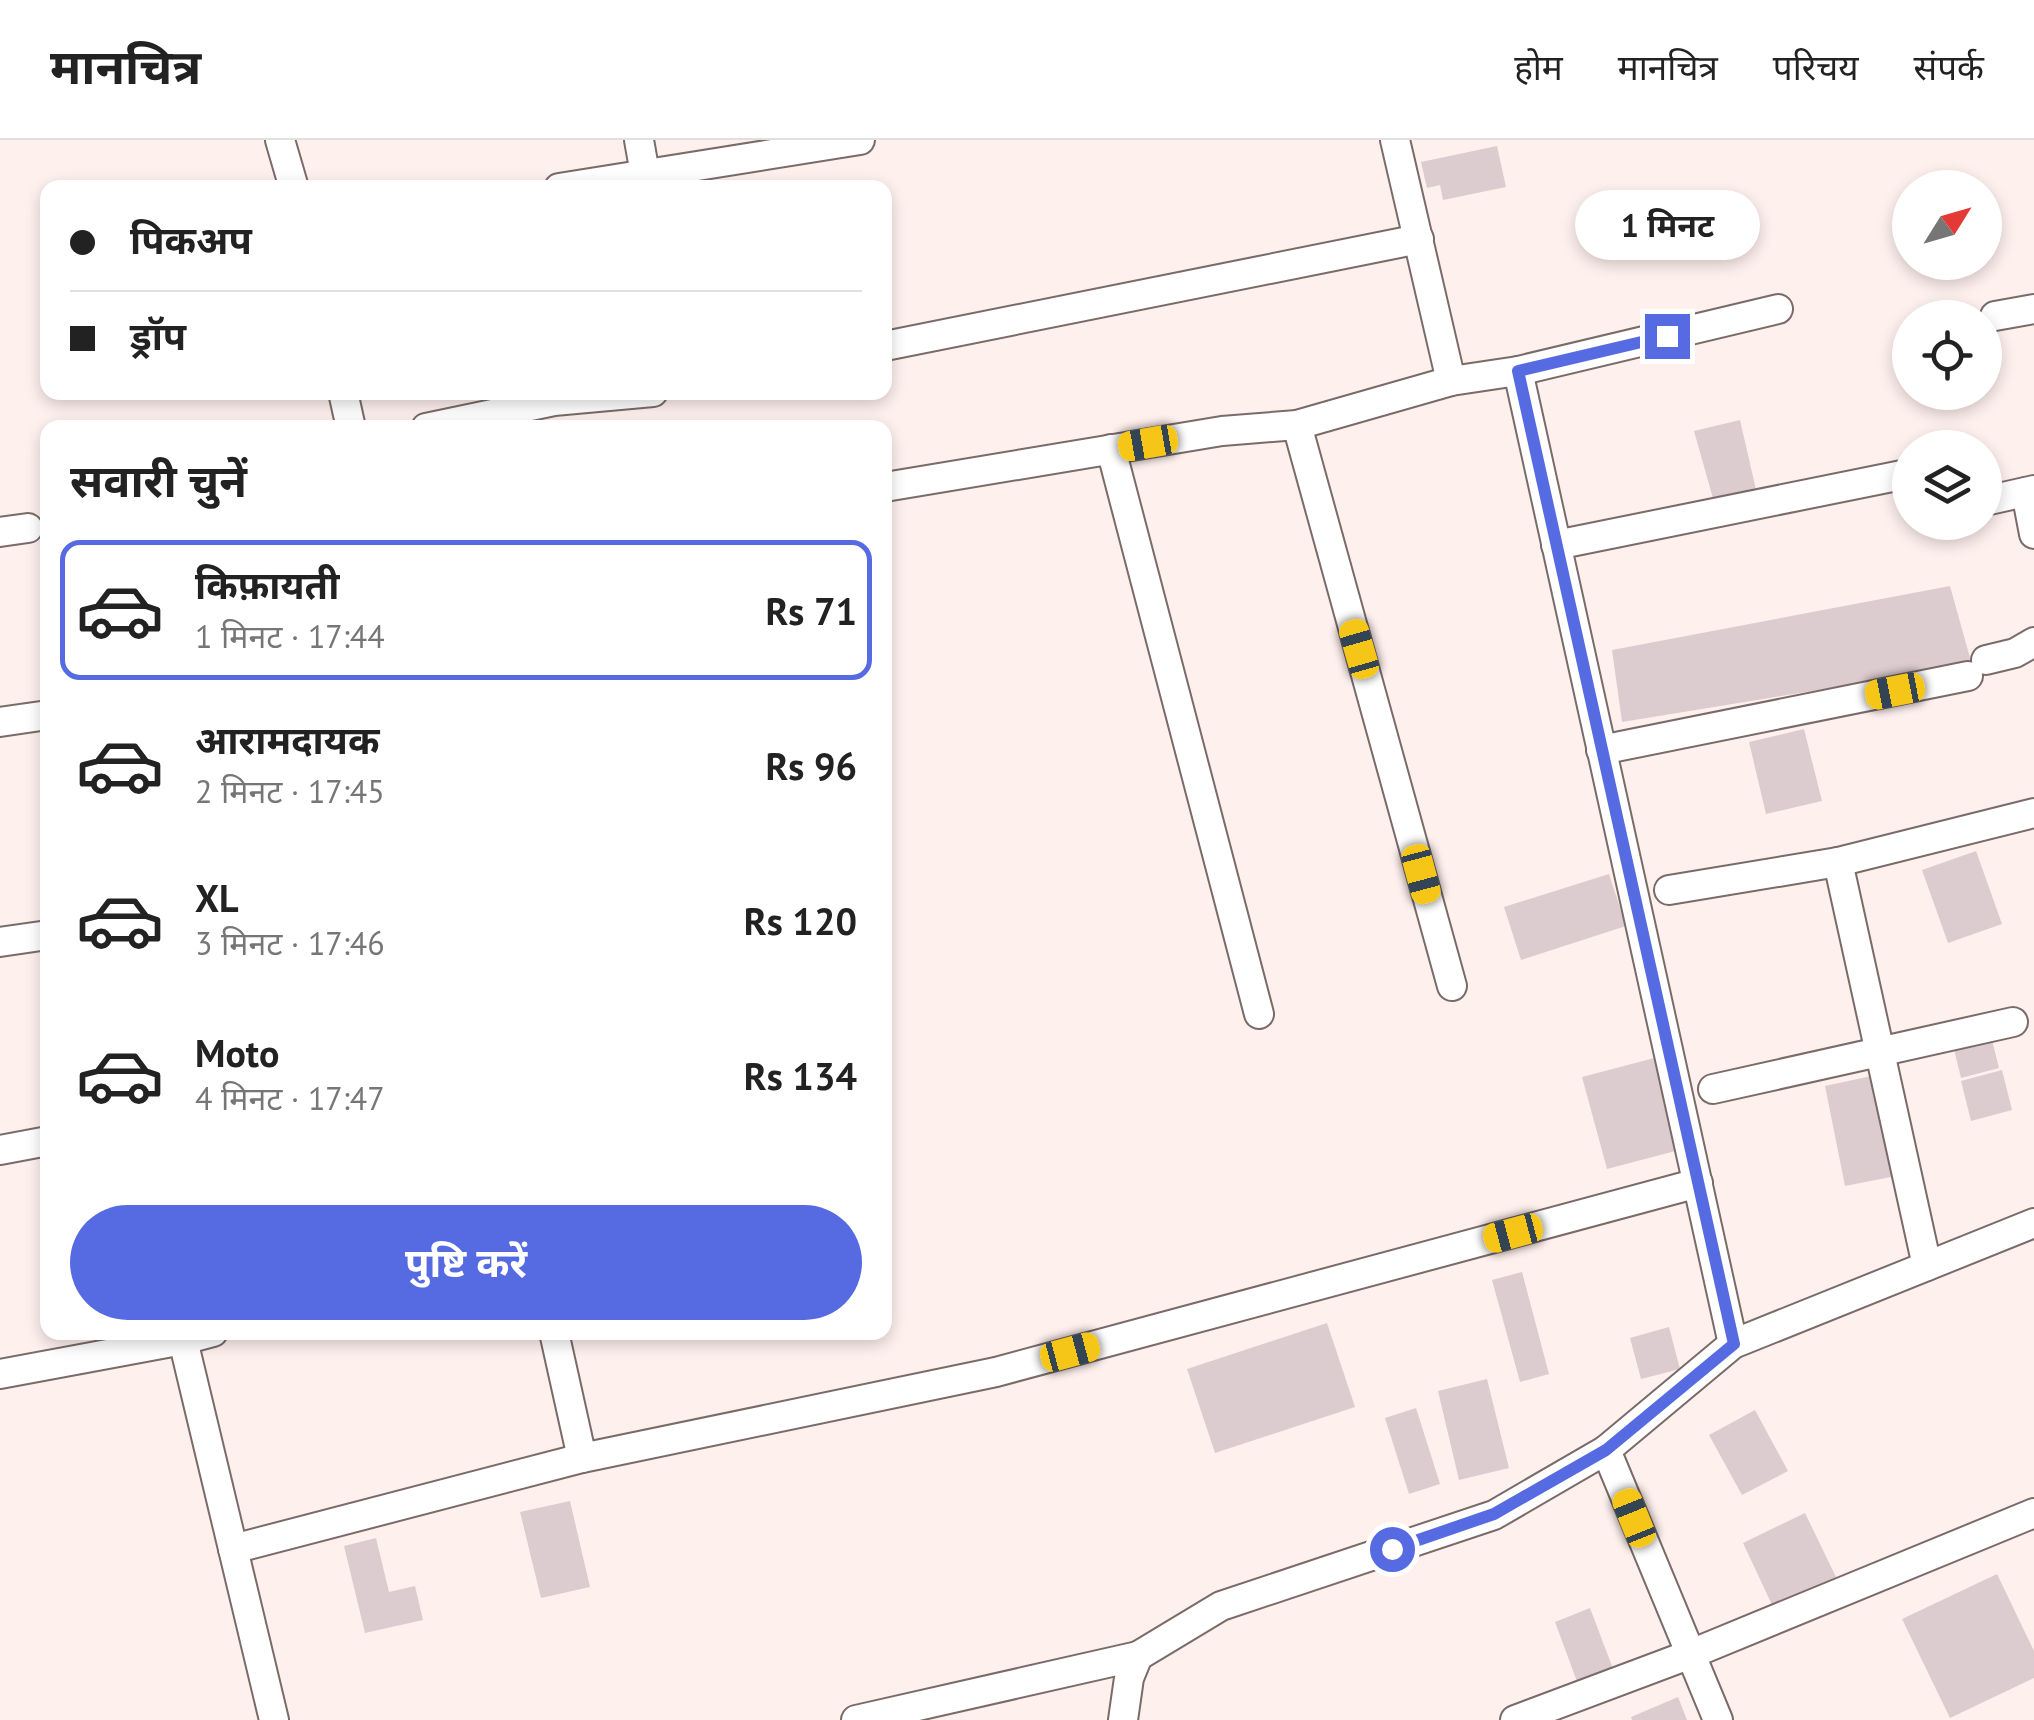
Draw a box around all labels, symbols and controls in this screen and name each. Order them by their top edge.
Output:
text: मानचित्र [50,35,201,97]
text: होम [1514,44,1563,90]
text: मानचित्र [1618,44,1718,90]
text: परिचय [1773,44,1859,90]
text: संपर्क [1914,44,1984,90]
north arrow [1892,170,2002,280]
map controls [1892,170,2002,540]
callout: 1 मिनट [1574,191,1760,261]
text: 1 मिनट [1621,204,1714,246]
text: पिकअप [130,215,252,264]
button: locate [1892,300,2002,410]
text: ड्रॉप [130,311,186,360]
route end [1645,314,1690,359]
car [1116,423,1180,463]
button: layers [1892,430,2002,540]
text: सवारी चुनें [70,451,247,509]
text: किफ़ायती [195,560,339,609]
icon: car [75,565,165,655]
text: Rs 71 [765,586,857,635]
text: 1 मिनट · 17:44 [195,615,385,657]
car [1336,616,1382,682]
car [1863,671,1927,711]
text: आरामदायक [195,715,379,764]
icon: car [75,720,165,810]
text: Rs 96 [765,741,857,790]
text: 2 मिनट · 17:45 [195,770,385,812]
car [1399,841,1443,907]
text: XL [195,873,239,922]
icon: car [75,875,165,965]
text: Rs 120 [744,896,857,945]
text: 3 मिनट · 17:46 [195,922,385,964]
text: Moto [195,1028,279,1077]
icon: car [75,1030,165,1120]
text: Rs 134 [744,1051,857,1100]
text: 4 मिनट · 17:47 [195,1077,385,1119]
button: पुष्टि करें [70,1205,862,1320]
car [1480,1211,1546,1255]
car [1037,1330,1103,1374]
car [1609,1485,1659,1551]
route start [1370,1527,1415,1572]

